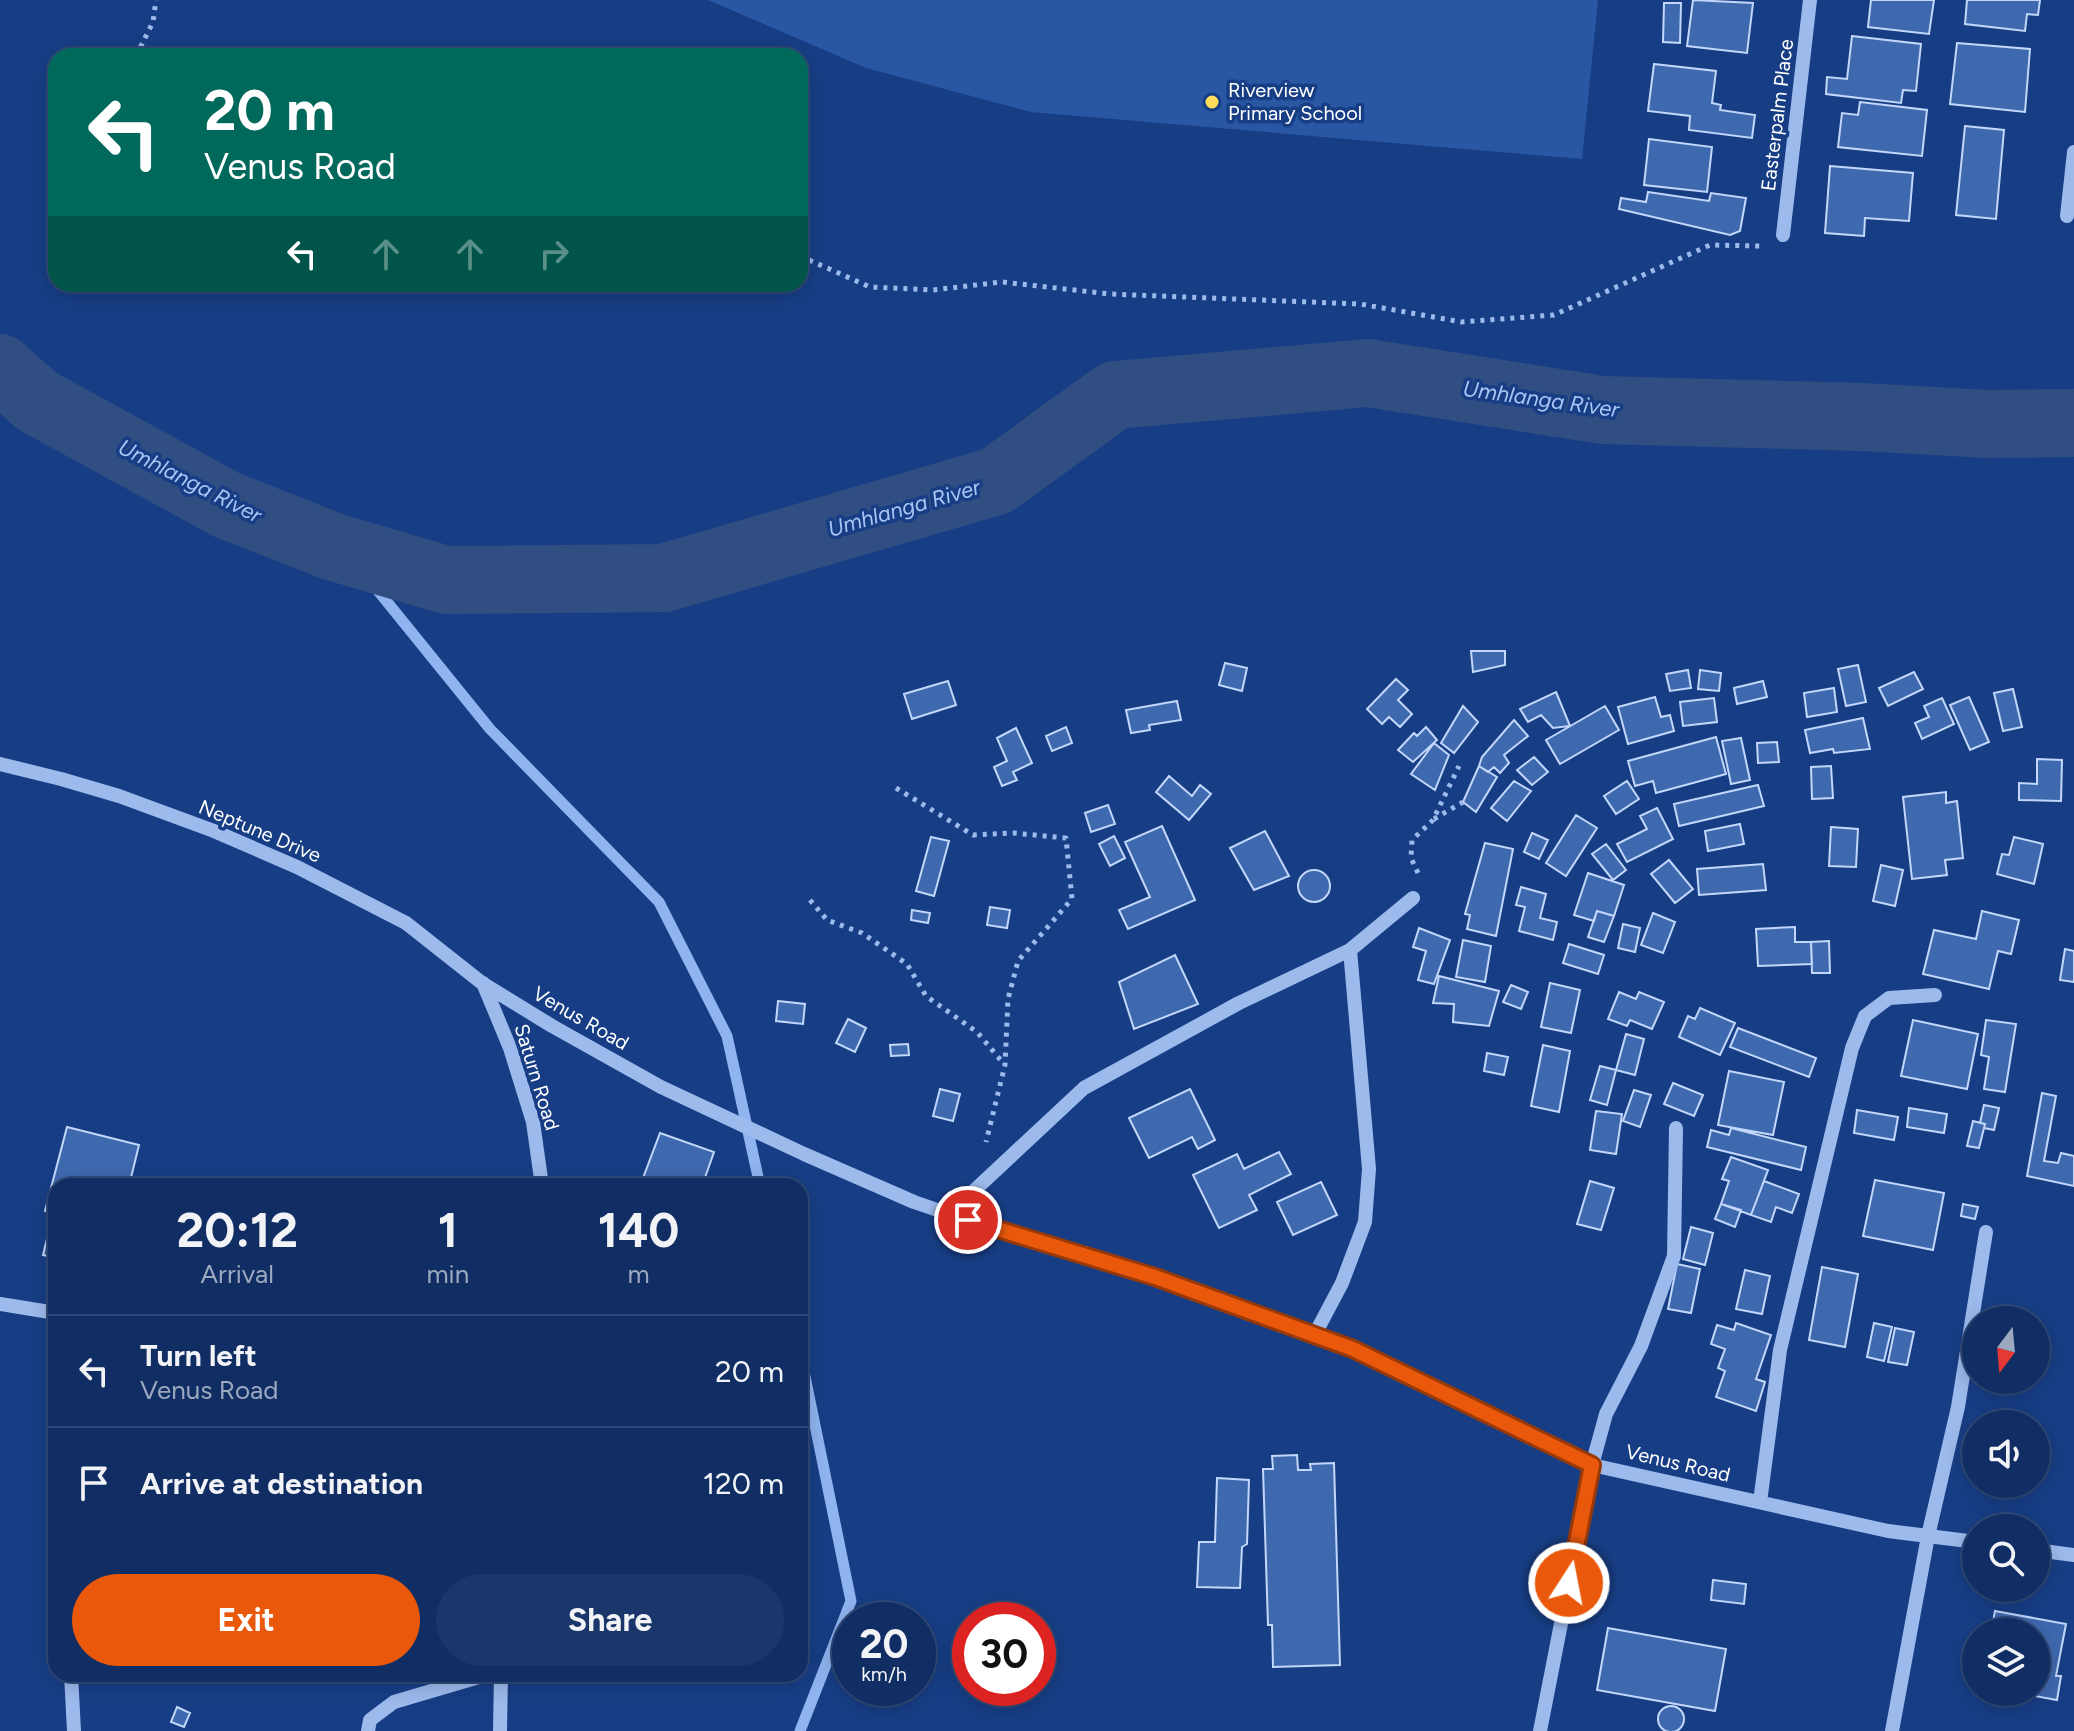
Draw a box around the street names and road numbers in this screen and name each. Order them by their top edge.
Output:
street label: Easterpalm Place [1756,38,1798,192]
street label: Neptune Drive [195,795,325,868]
street label: Venus Road [529,981,633,1055]
street label: Saturn Road [509,1021,565,1133]
street label: Venus Road [1623,1439,1733,1487]

